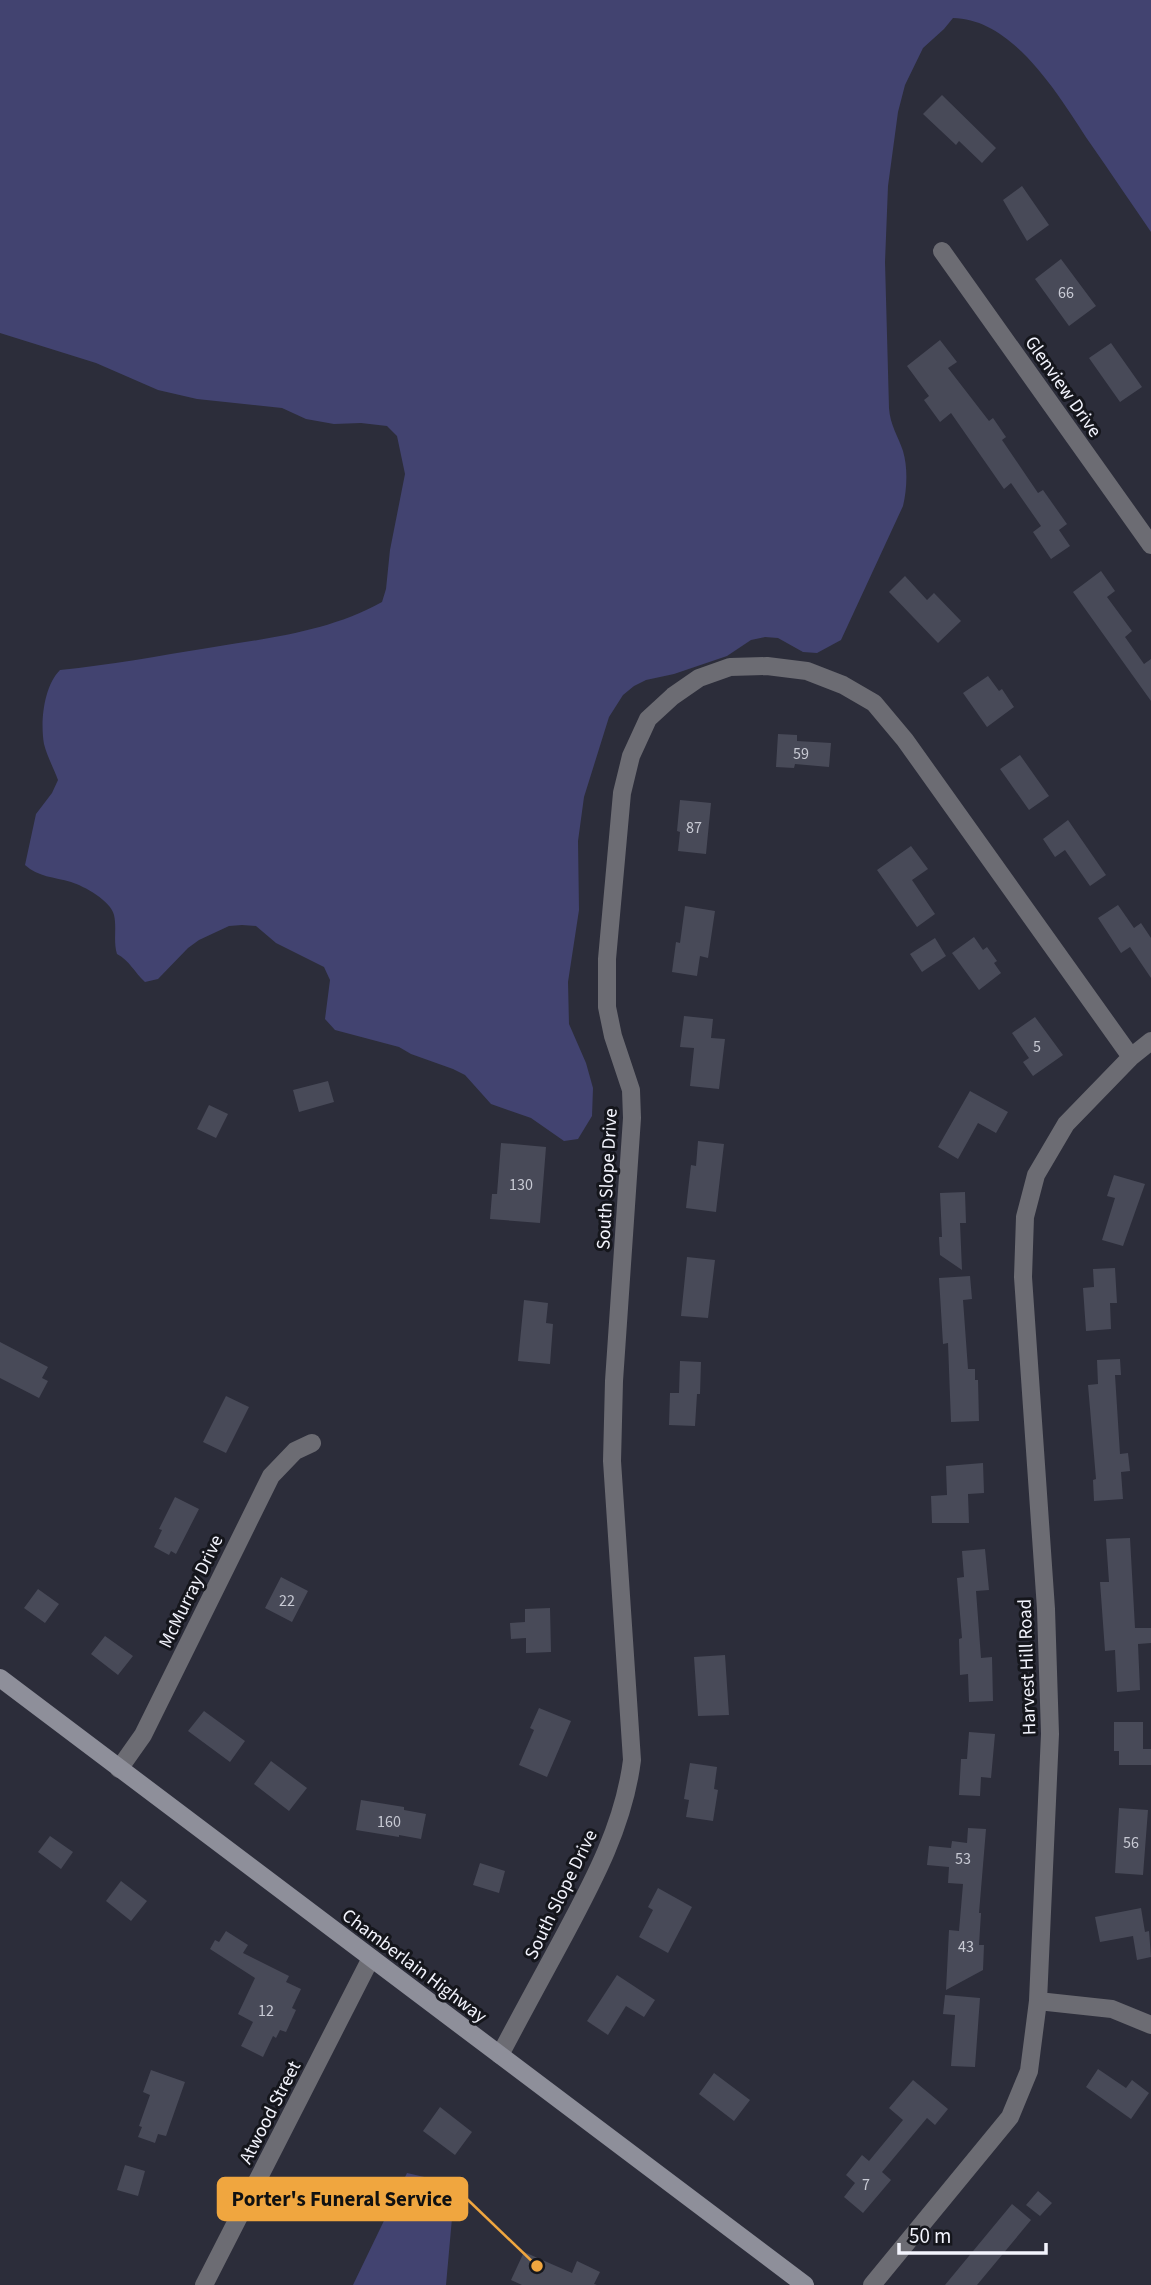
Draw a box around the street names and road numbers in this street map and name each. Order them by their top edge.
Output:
street label: Glenview Drive [1018,331,1108,443]
street label: South Slope Drive [590,1108,625,1250]
street label: McMurray Drive [152,1531,230,1653]
street label: Harvest Hill Road [1012,1598,1043,1736]
street label: South Slope Drive [518,1825,605,1964]
street label: Chamberlain Highway [336,1903,492,2030]
street label: Atwood Street [233,2056,308,2169]

